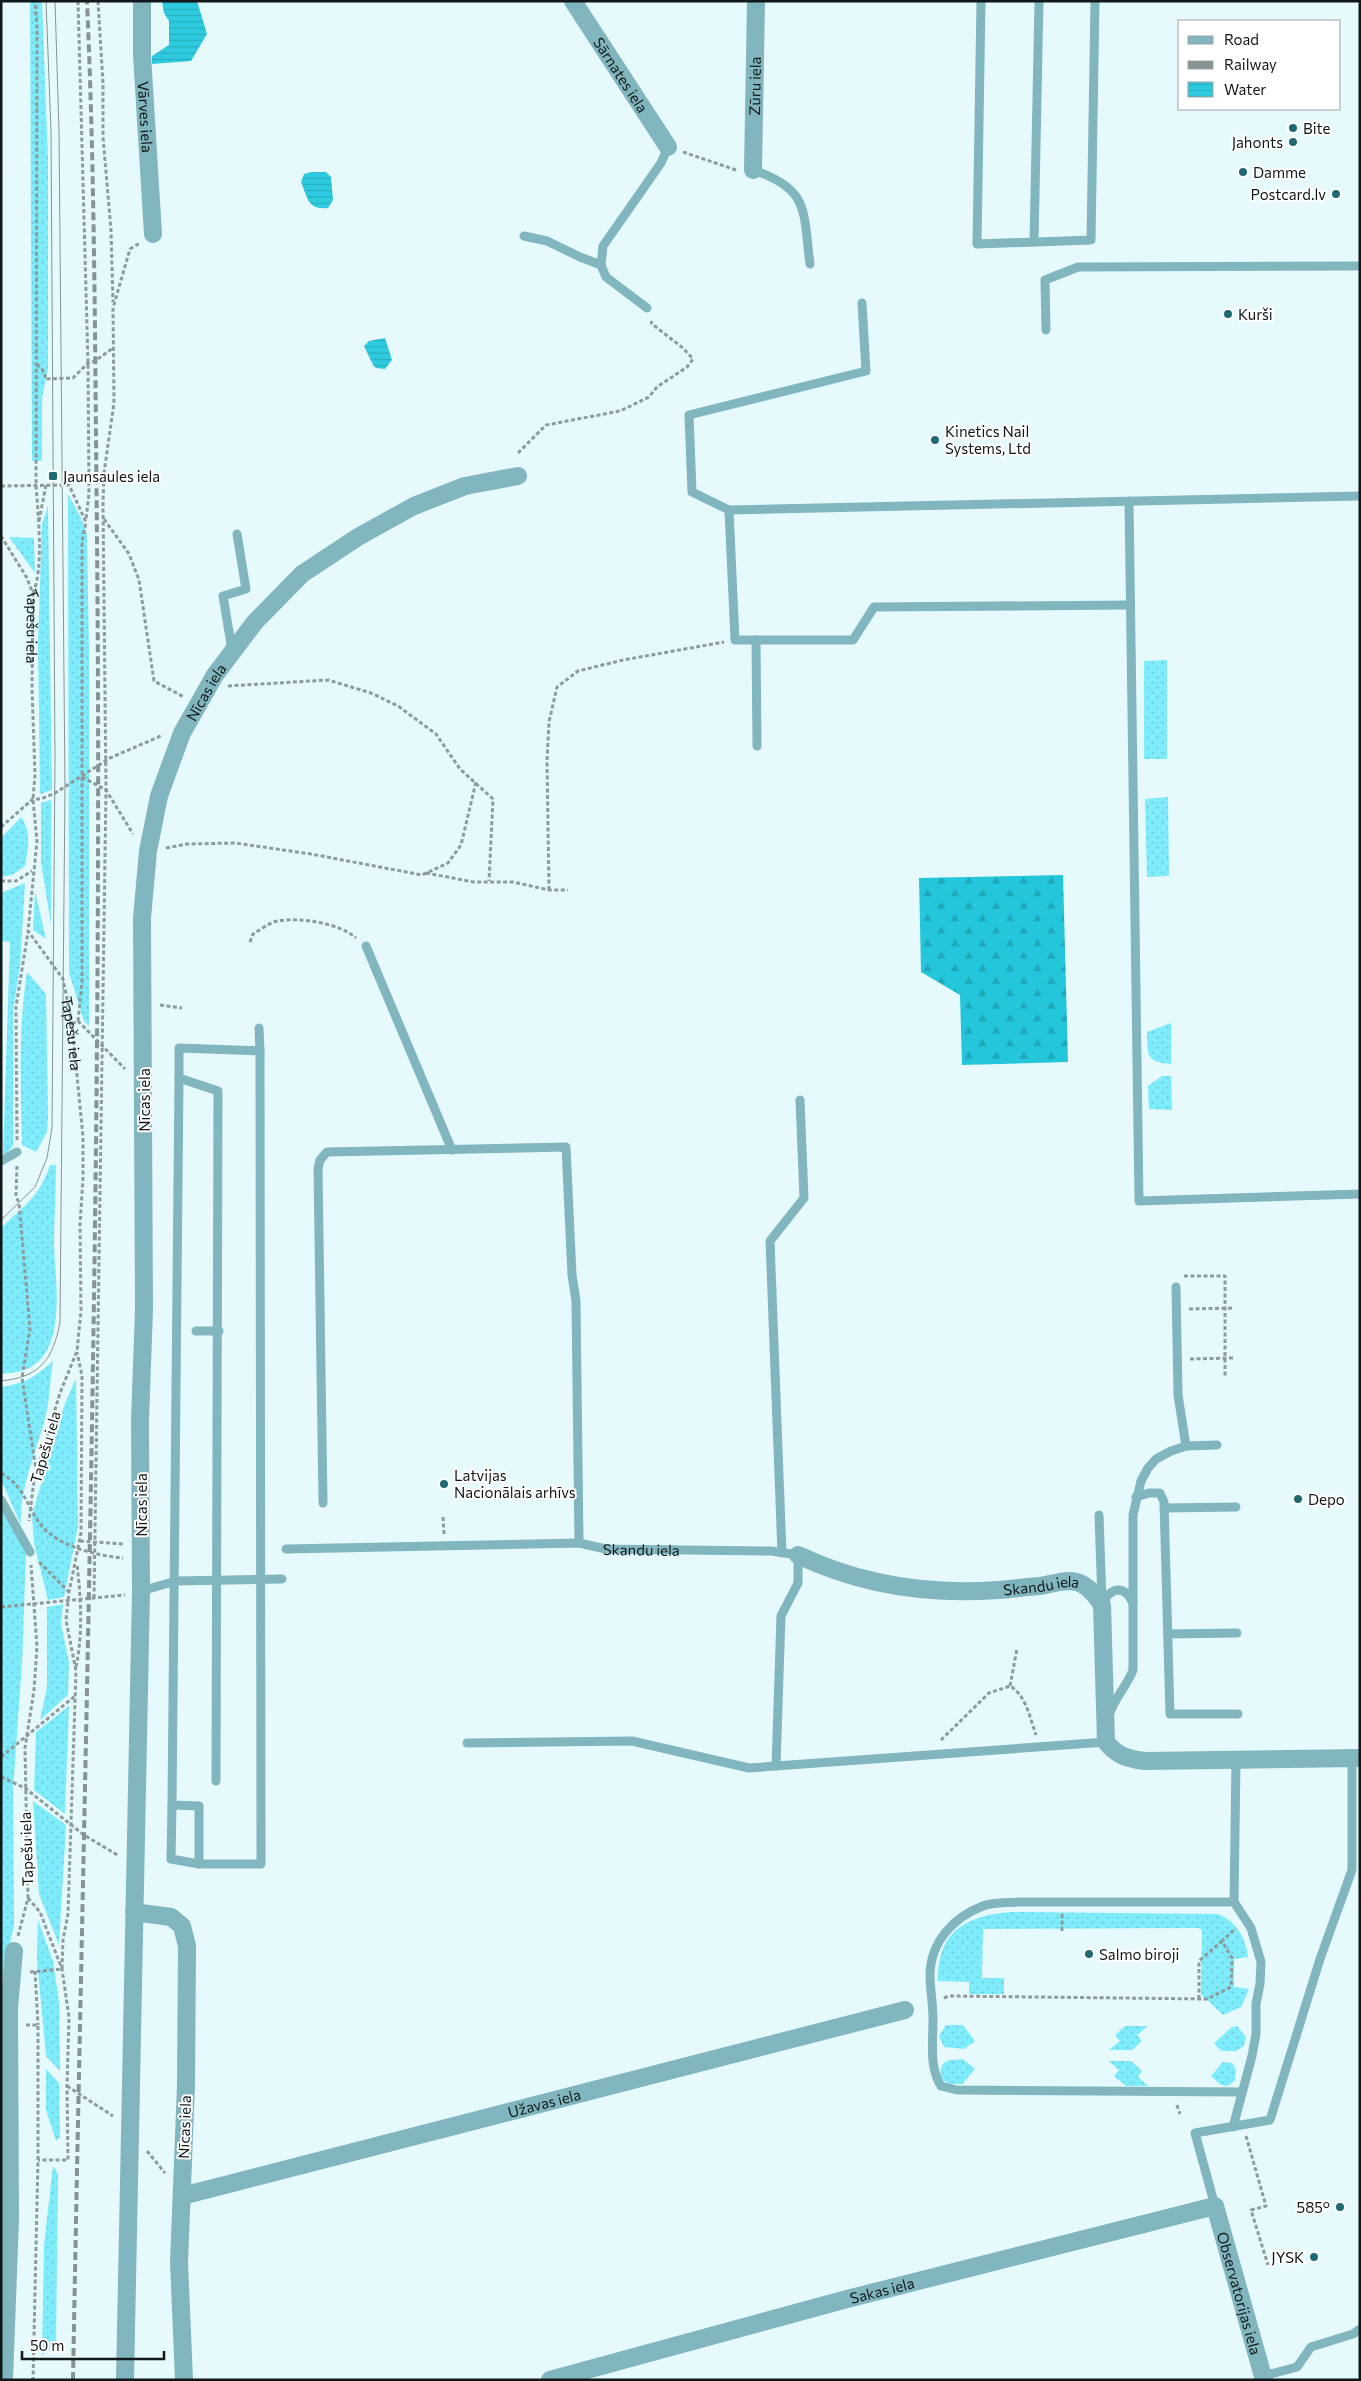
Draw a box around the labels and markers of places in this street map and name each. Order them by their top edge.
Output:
place label: Bite [1303,119,1331,137]
marker: Bite [1287,122,1299,134]
place label: Jahonts [1232,133,1283,151]
marker: Jahonts [1287,136,1299,148]
place label: Damme [1253,163,1306,181]
marker: Damme [1237,166,1249,178]
place label: Postcard.lv [1251,185,1326,203]
marker: Postcard.lv [1330,188,1342,200]
place label: Kurši [1238,305,1273,323]
marker: Kurši [1222,308,1234,320]
place label: Kinetics Nail Systems, Ltd [945,422,1031,457]
marker: Kinetics Nail Systems, Ltd [929,434,941,446]
place label: Jaunsaules iela [63,467,160,485]
marker: Jaunsaules iela [47,470,59,482]
place label: Latvijas Nacionālais arhīvs [454,1466,576,1501]
marker: Latvijas Nacionālais arhīvs [438,1478,450,1490]
place label: Depo [1308,1490,1345,1508]
marker: Depo [1292,1493,1304,1505]
place label: Salmo biroji [1099,1945,1179,1963]
marker: Salmo biroji [1083,1948,1095,1960]
place label: 585° [1297,2198,1330,2216]
marker: 585° [1334,2201,1346,2213]
place label: JYSK [1271,2248,1304,2266]
marker: JYSK [1308,2251,1320,2263]

